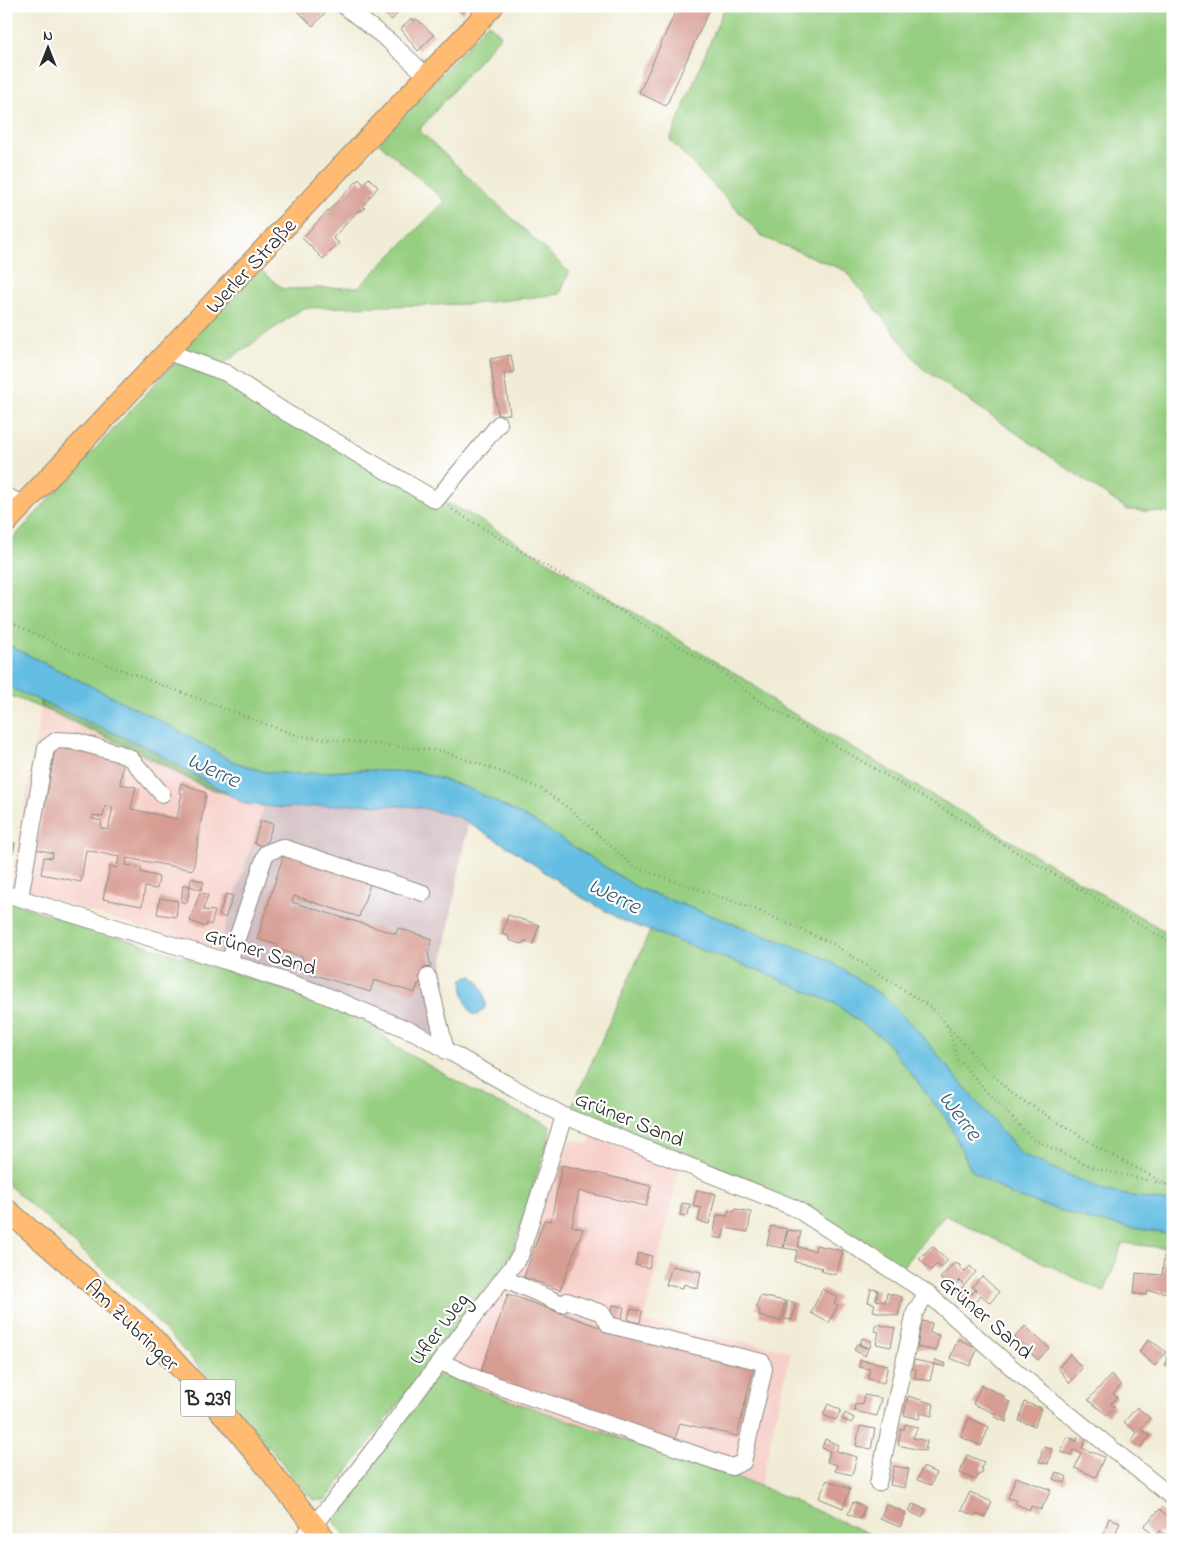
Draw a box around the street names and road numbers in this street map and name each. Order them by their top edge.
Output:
street label: Werler Straße [199,212,305,322]
street label: Grüner Sand [200,920,320,986]
street label: Grüner Sand [569,1084,688,1157]
street label: Grüner Sand [931,1268,1039,1368]
street label: Am Zubringer [76,1273,186,1381]
street label: Ufler Weg [402,1287,479,1374]
road number: B 239 [180,1380,236,1416]

